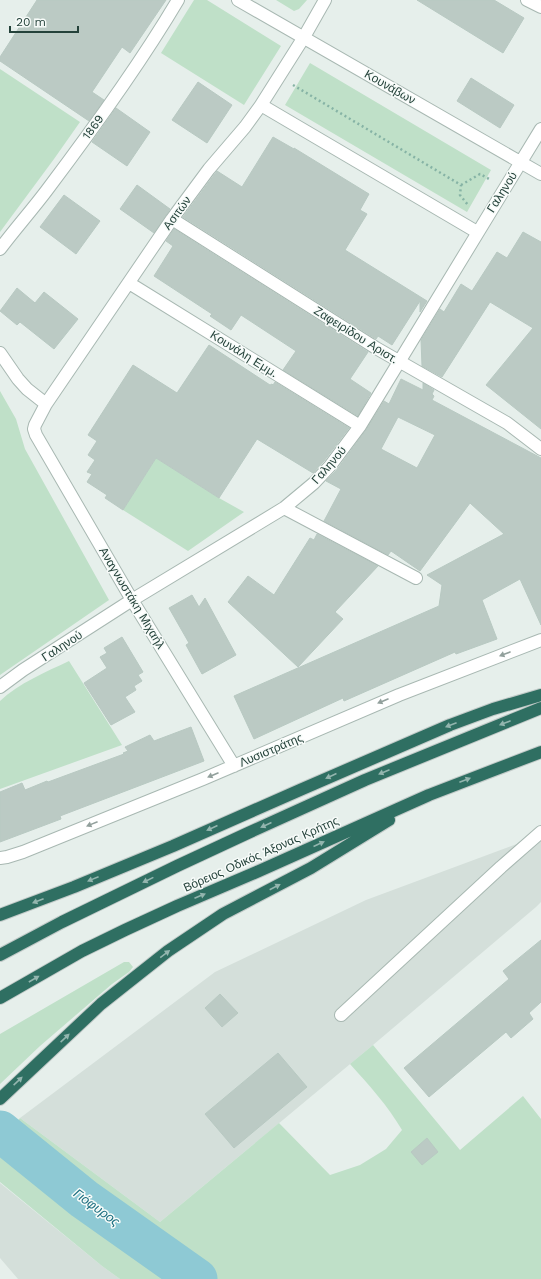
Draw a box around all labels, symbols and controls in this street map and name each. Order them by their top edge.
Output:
scale bar [10,8,78,34]
text: 20 m [16,15,46,29]
street label: Κουνάβων [362,67,418,107]
street label: 1869 [79,112,107,142]
street label: Γαληνού [484,169,520,215]
street label: Ασιτών [160,194,194,232]
street label: Ζαφειρίδου Αριστ. [311,304,401,366]
street label: Κουνάλη Εμμ. [208,328,280,380]
street label: Γαληνού [309,443,349,487]
street label: Αναγνωστάκη Μιχαήλ [96,545,168,651]
street label: Γαληνού [39,628,85,664]
one-way arrow [498,651,510,657]
one-way arrow [378,698,389,704]
one-way arrow [498,720,510,726]
one-way arrow [444,722,456,728]
street label: Λυσιστράτης [237,730,305,770]
one-way arrow [378,769,390,775]
one-way arrow [207,772,218,778]
one-way arrow [326,773,337,779]
one-way arrow [459,777,471,783]
street label: Βόρειος Οδικός Άξονας Κρήτης [181,813,341,895]
one-way arrow [86,822,98,828]
one-way arrow [260,822,271,828]
one-way arrow [206,826,218,832]
one-way arrow [314,841,325,847]
one-way arrow [86,877,98,883]
one-way arrow [142,877,154,883]
one-way arrow [270,884,281,890]
one-way arrow [195,893,206,899]
one-way arrow [31,899,43,905]
one-way arrow [159,950,170,958]
one-way arrow [28,975,40,982]
one-way arrow [60,1033,70,1042]
one-way arrow [13,1077,23,1086]
water label: Γιόφυρος [71,1186,123,1230]

